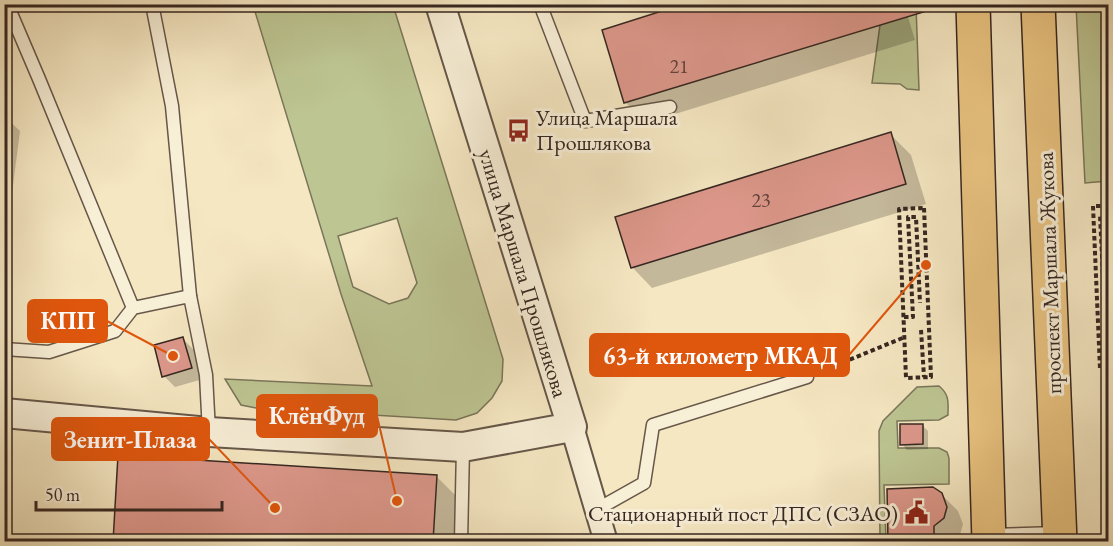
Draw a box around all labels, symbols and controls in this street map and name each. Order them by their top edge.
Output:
house number: 21 [669,53,689,79]
place label: Улица Маршала Прошлякова [535,103,678,157]
bus stop icon: Улица Маршала Прошлякова [505,117,531,143]
street label: улица Маршала Прошлякова [472,145,575,401]
street label: проспект Маршала Жукова [1031,151,1068,395]
house number: 23 [751,187,771,213]
callout: КПП [28,300,107,342]
text: КПП [41,305,95,336]
callout: 63-й километр МКАД [590,334,849,376]
text: 63-й километр МКАД [603,340,837,371]
callout: КлёнФуд [257,395,377,437]
text: КлёнФуд [269,400,365,432]
callout: Зенит-Плаза [52,418,209,460]
text: Зенит-Плаза [63,424,197,455]
scale bar [36,474,222,512]
text: 50 m [45,483,80,506]
place label: Стационарный пост ДПС (СЗАО) [588,499,898,528]
public building icon: Стационарный пост ДПС (СЗАО) [903,500,929,526]

